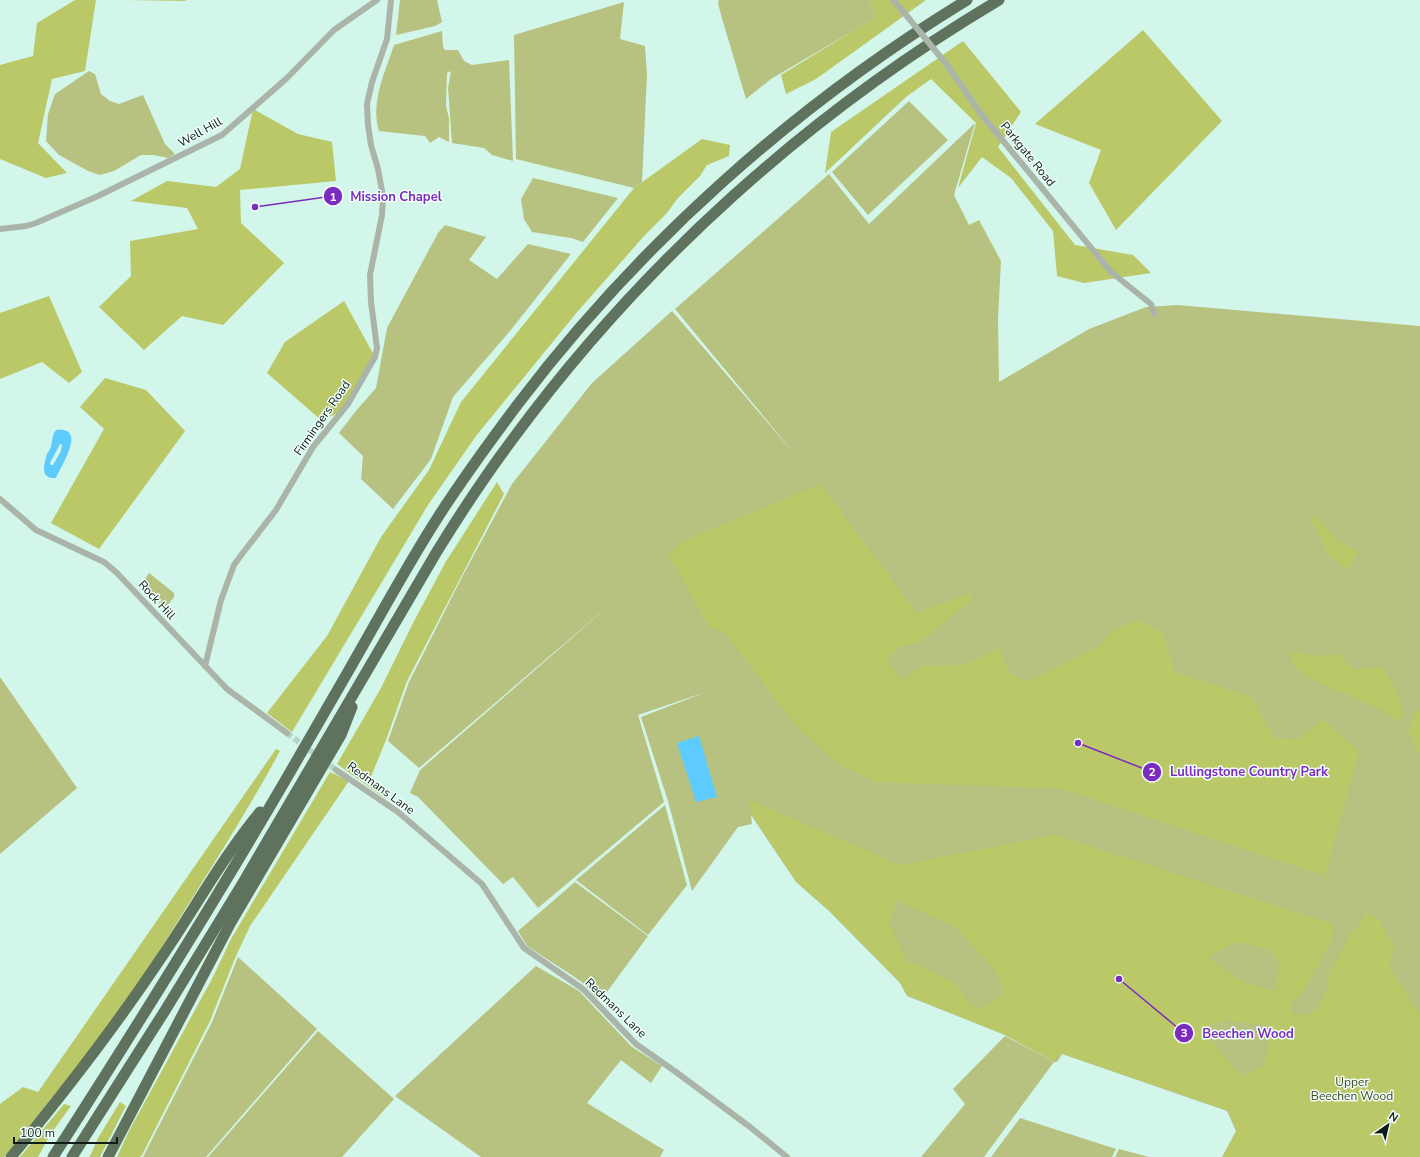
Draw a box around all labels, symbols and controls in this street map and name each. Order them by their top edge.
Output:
street label: Well Hill [175,113,225,151]
street label: Parkgate Road [997,118,1059,190]
callout: Mission Chapel [323,184,450,209]
text: Mission Chapel [350,188,443,206]
text: 1 [329,189,337,205]
street label: Firmingers Road [290,377,354,459]
street label: Rock Hill [135,577,180,623]
street label: Redmans Lane [344,758,418,818]
callout: Lullingstone Country Park [1142,759,1336,784]
text: Lullingstone Country Park [1170,763,1329,781]
text: 2 [1148,764,1156,780]
street label: Redmans Lane [582,975,650,1041]
callout: Beechen Wood [1174,1020,1301,1045]
text: 3 [1180,1025,1188,1041]
text: Beechen Wood [1202,1025,1294,1043]
park label: Upper Beechen Wood [1311,1074,1393,1104]
north arrow [1368,1105,1408,1145]
text: N [1386,1109,1401,1126]
scale bar [14,1119,117,1145]
text: 100 m [20,1125,55,1141]

